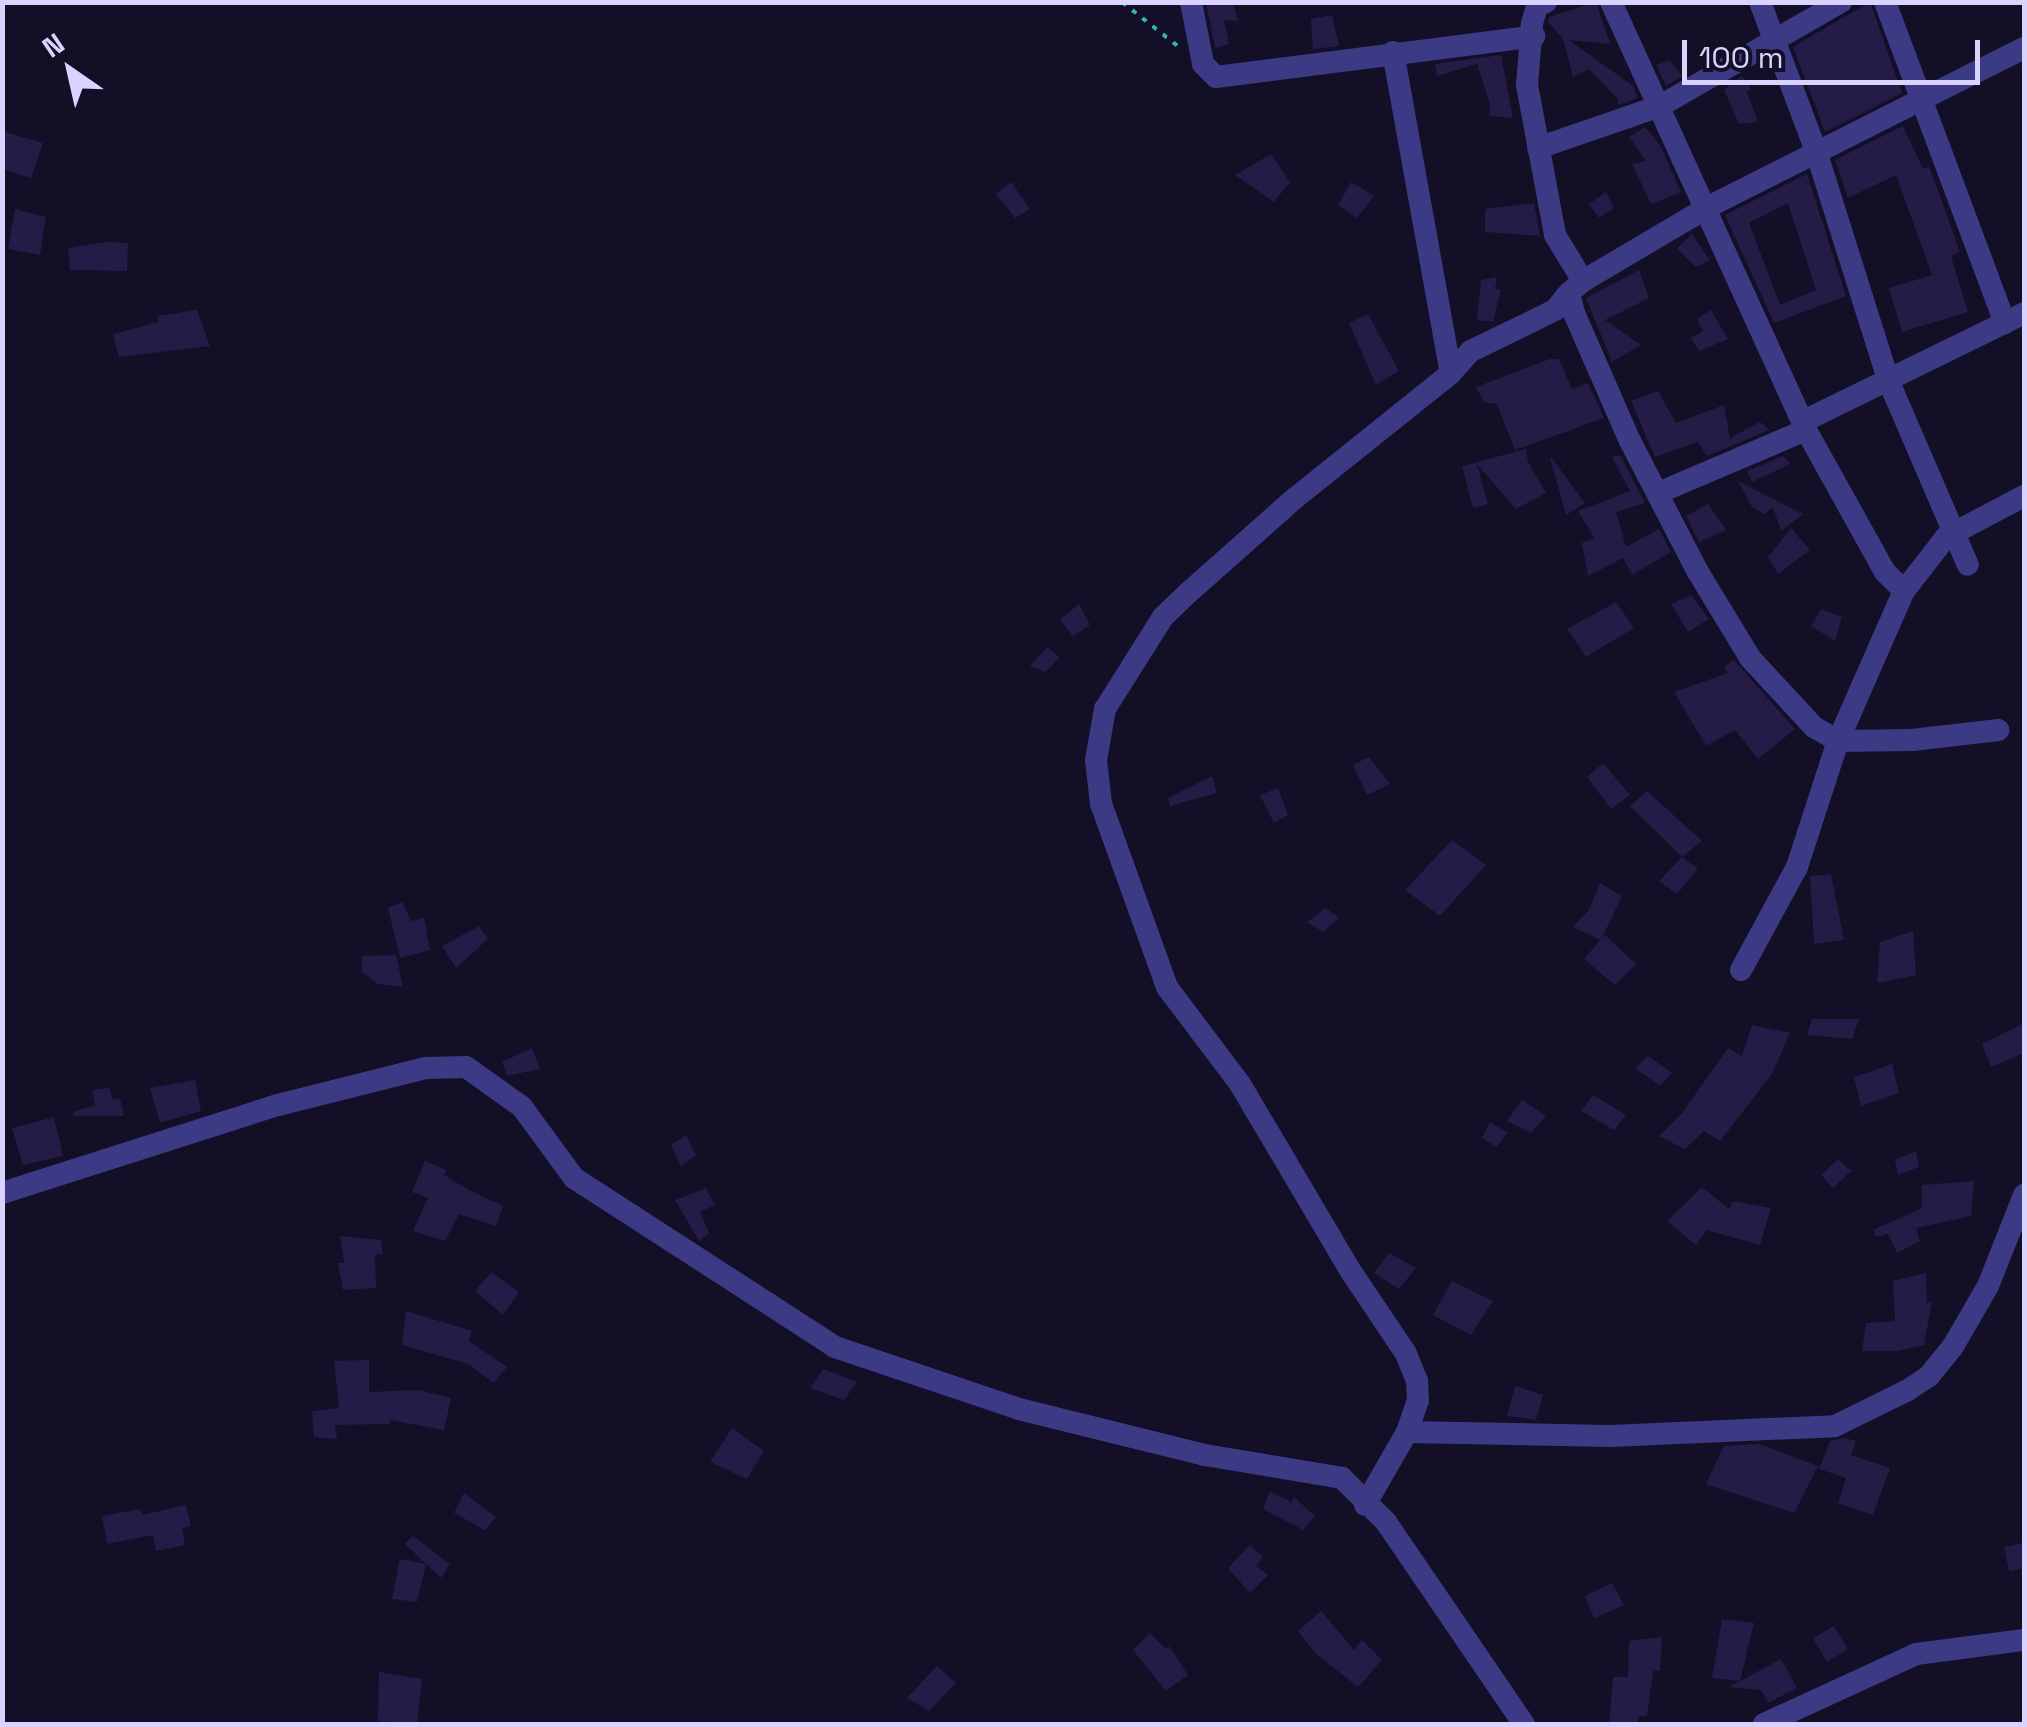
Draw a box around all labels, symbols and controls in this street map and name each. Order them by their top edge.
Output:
north arrow [20,20,120,120]
scale bar [1687,20,1984,82]
text: N [35,25,71,65]
text: 100 m [1699,38,1784,77]

